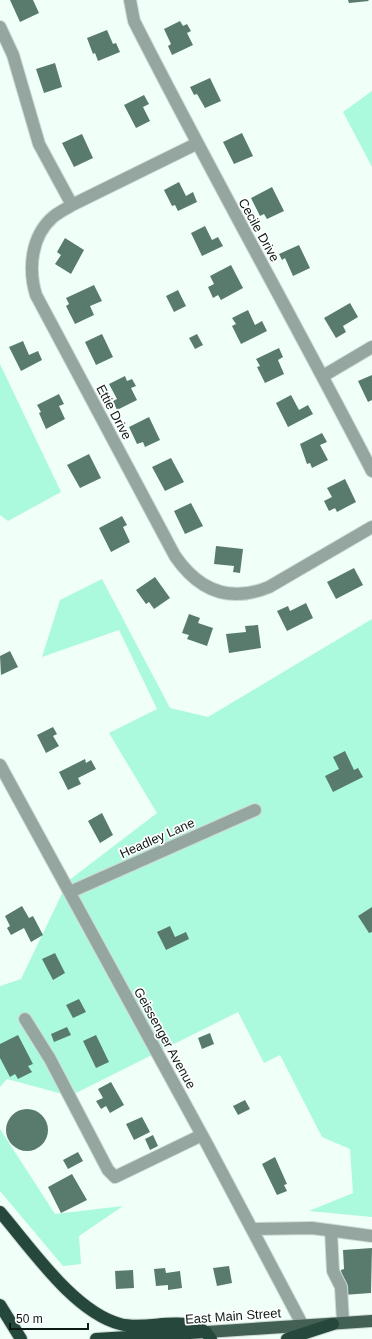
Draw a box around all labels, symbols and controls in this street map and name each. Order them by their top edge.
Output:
street label: Cecile Drive [235,196,283,264]
street label: Ettie Drive [93,382,135,442]
street label: Headley Lane [117,815,197,861]
street label: Geissenger Avenue [131,985,199,1091]
scale bar [10,1305,88,1331]
street label: East Main Street [185,1305,282,1327]
text: 50 m [16,1312,43,1326]

